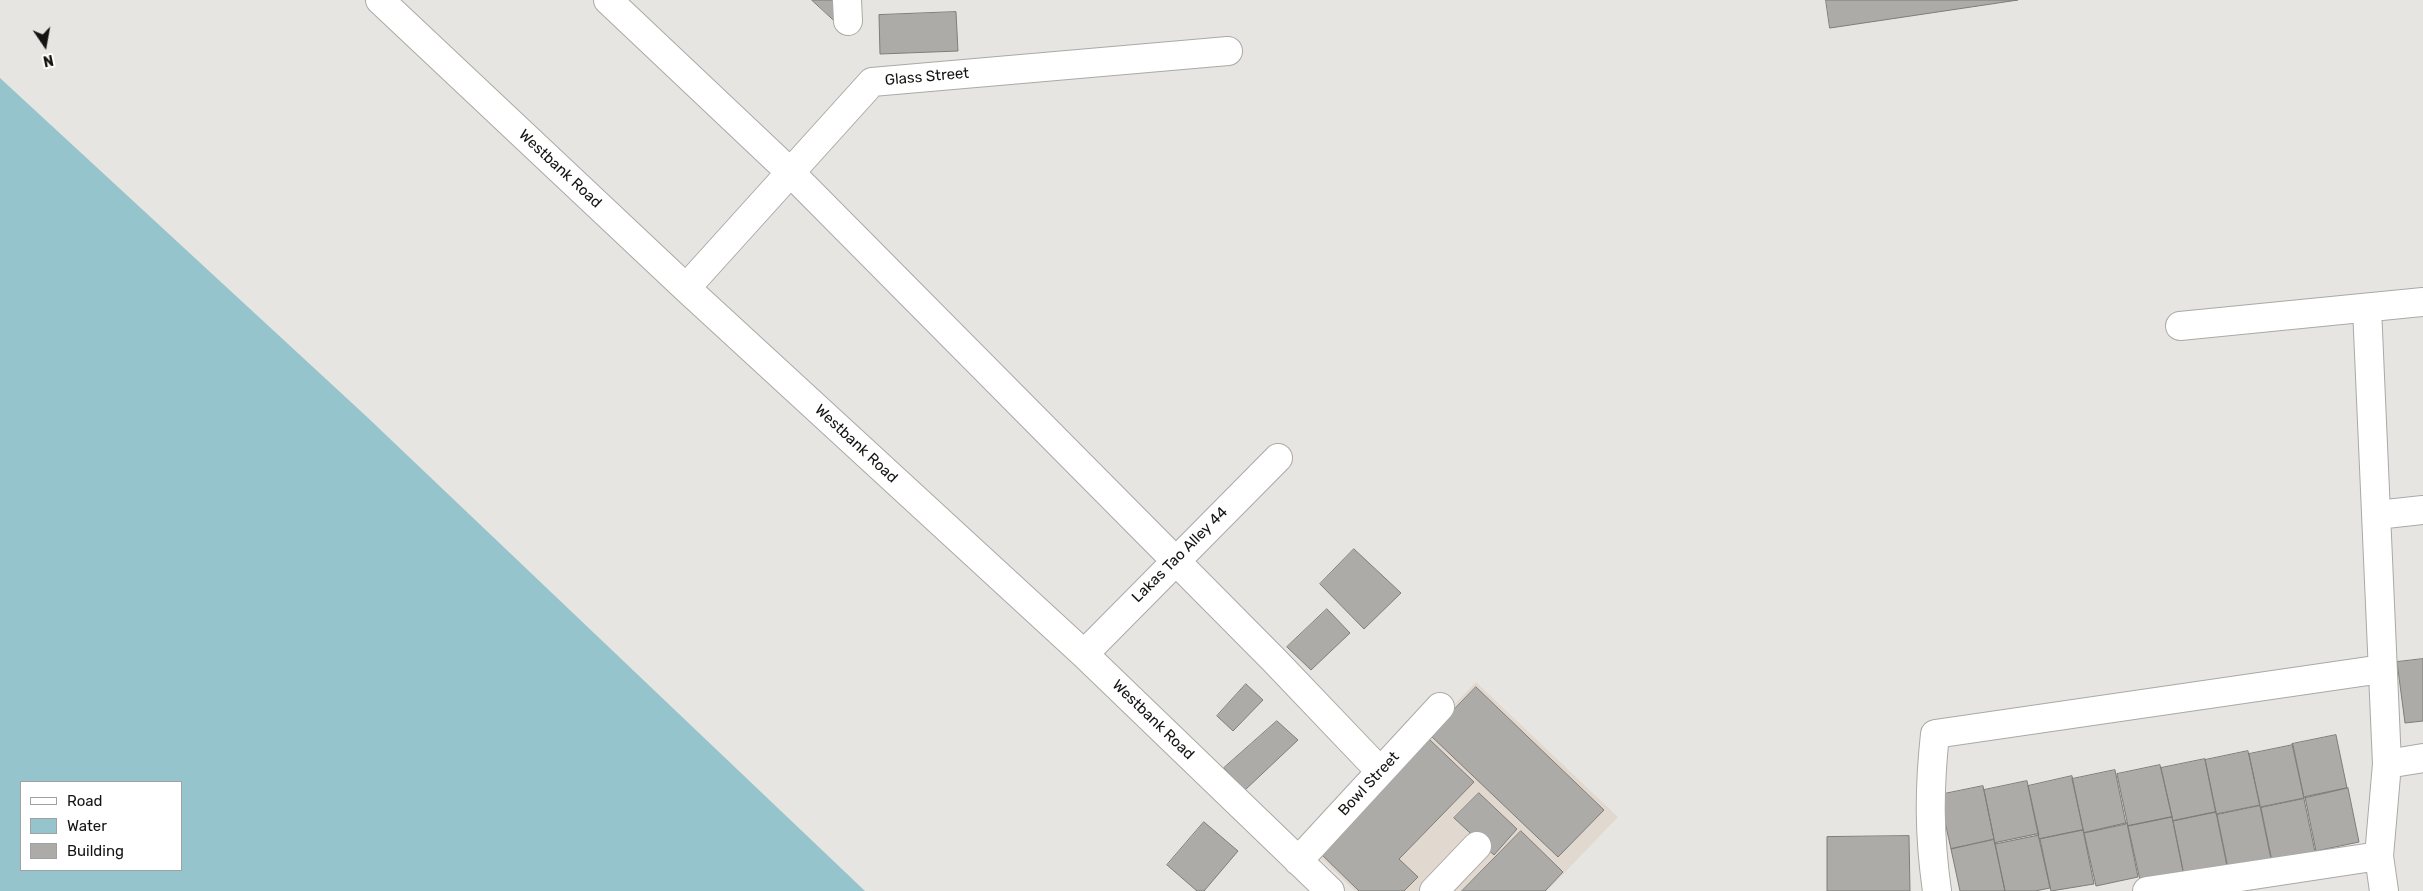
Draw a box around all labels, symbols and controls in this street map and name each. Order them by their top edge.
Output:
north arrow [20,20,70,70]
text: N [42,51,55,70]
street label: Glass Street [884,64,970,90]
street label: Westbank Road [515,126,605,212]
street label: Westbank Road [811,401,901,487]
street label: Lakas Tao Alley 44 [1128,503,1232,607]
street label: Westbank Road [1108,676,1198,764]
street label: Bowl Street [1335,748,1403,820]
legend [20,781,182,871]
text: Road [67,792,103,810]
text: Water [67,817,107,835]
text: Building [67,842,124,860]

